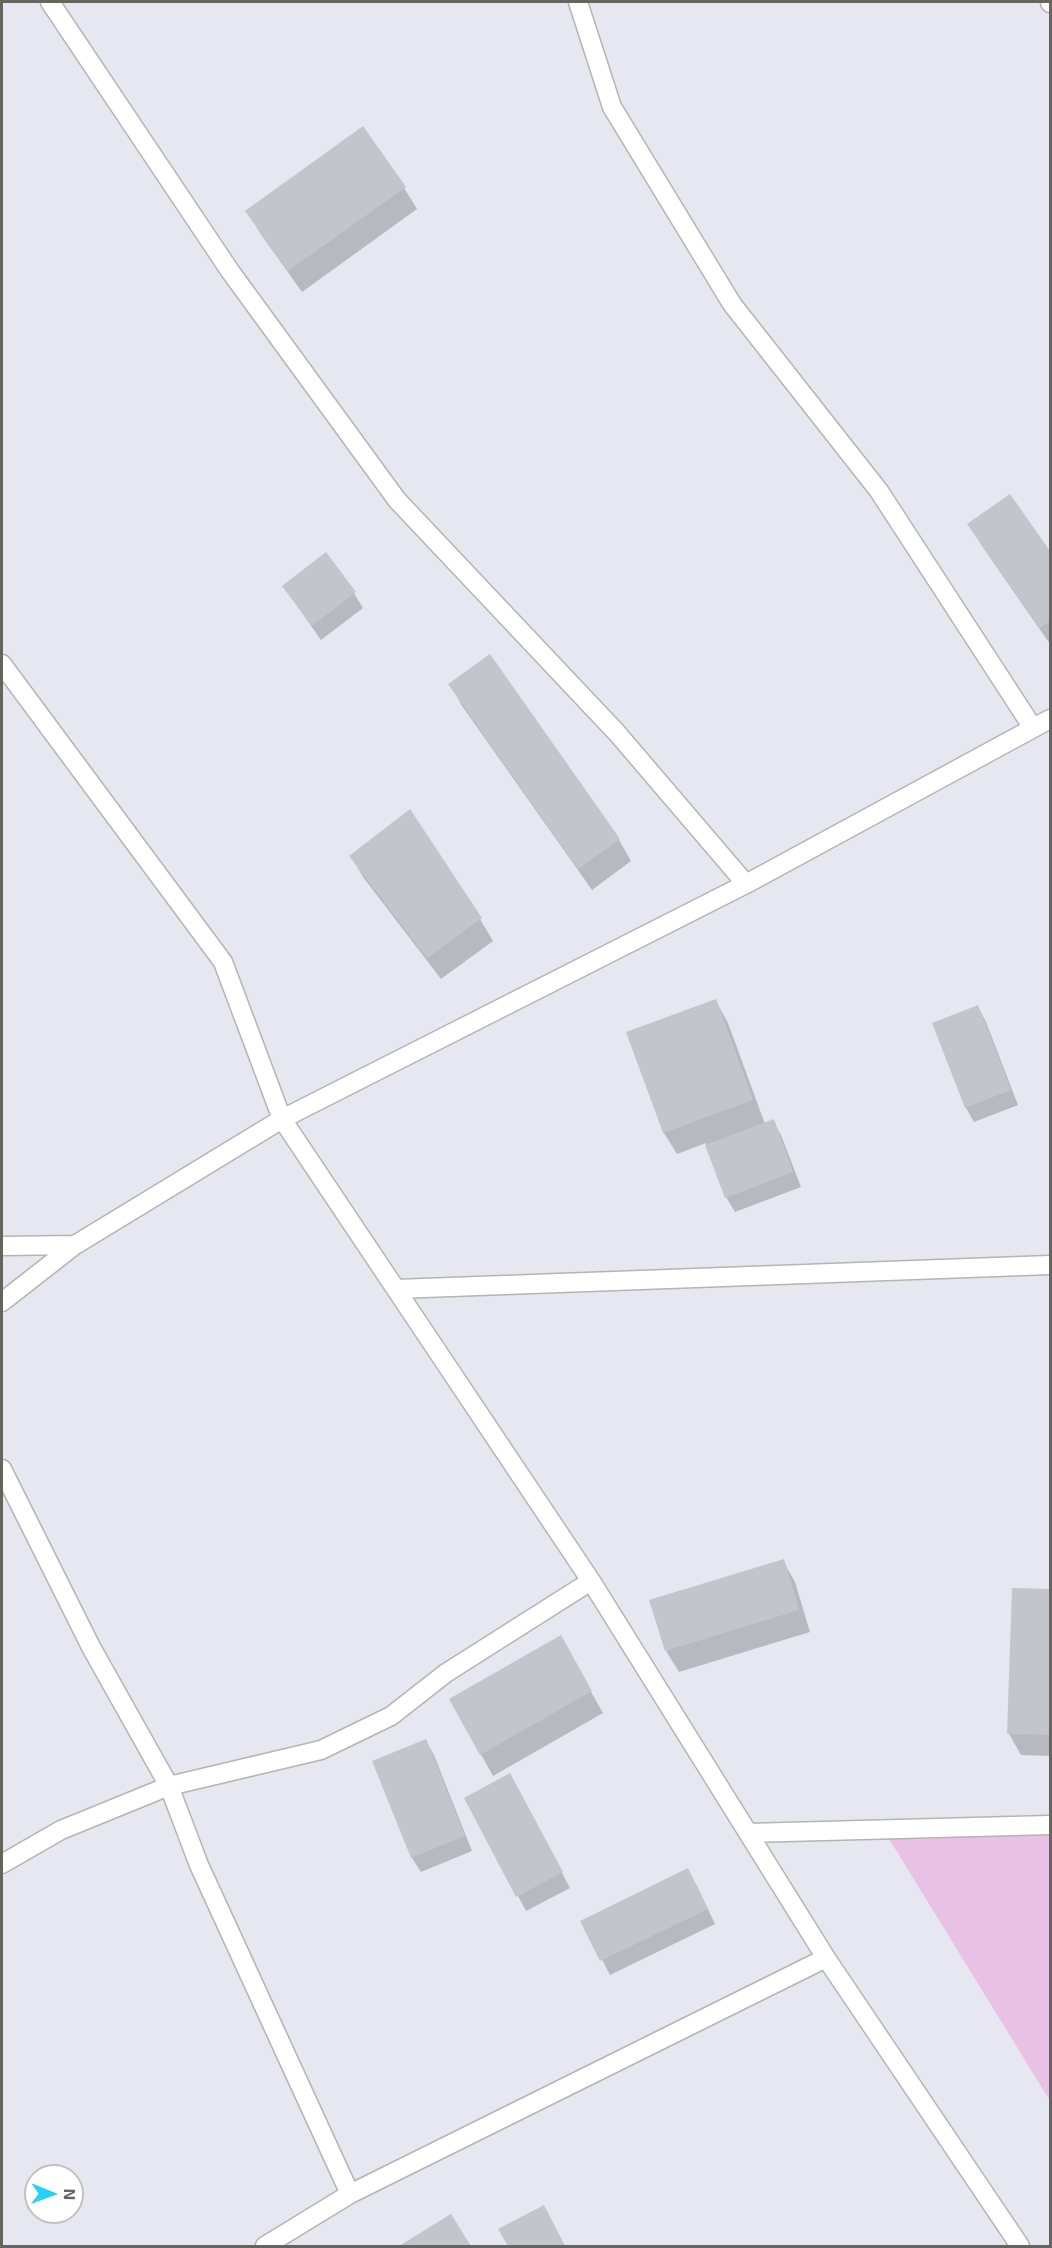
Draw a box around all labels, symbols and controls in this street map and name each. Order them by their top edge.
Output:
north arrow [24,2164,84,2224]
text: N [61,2188,80,2200]

